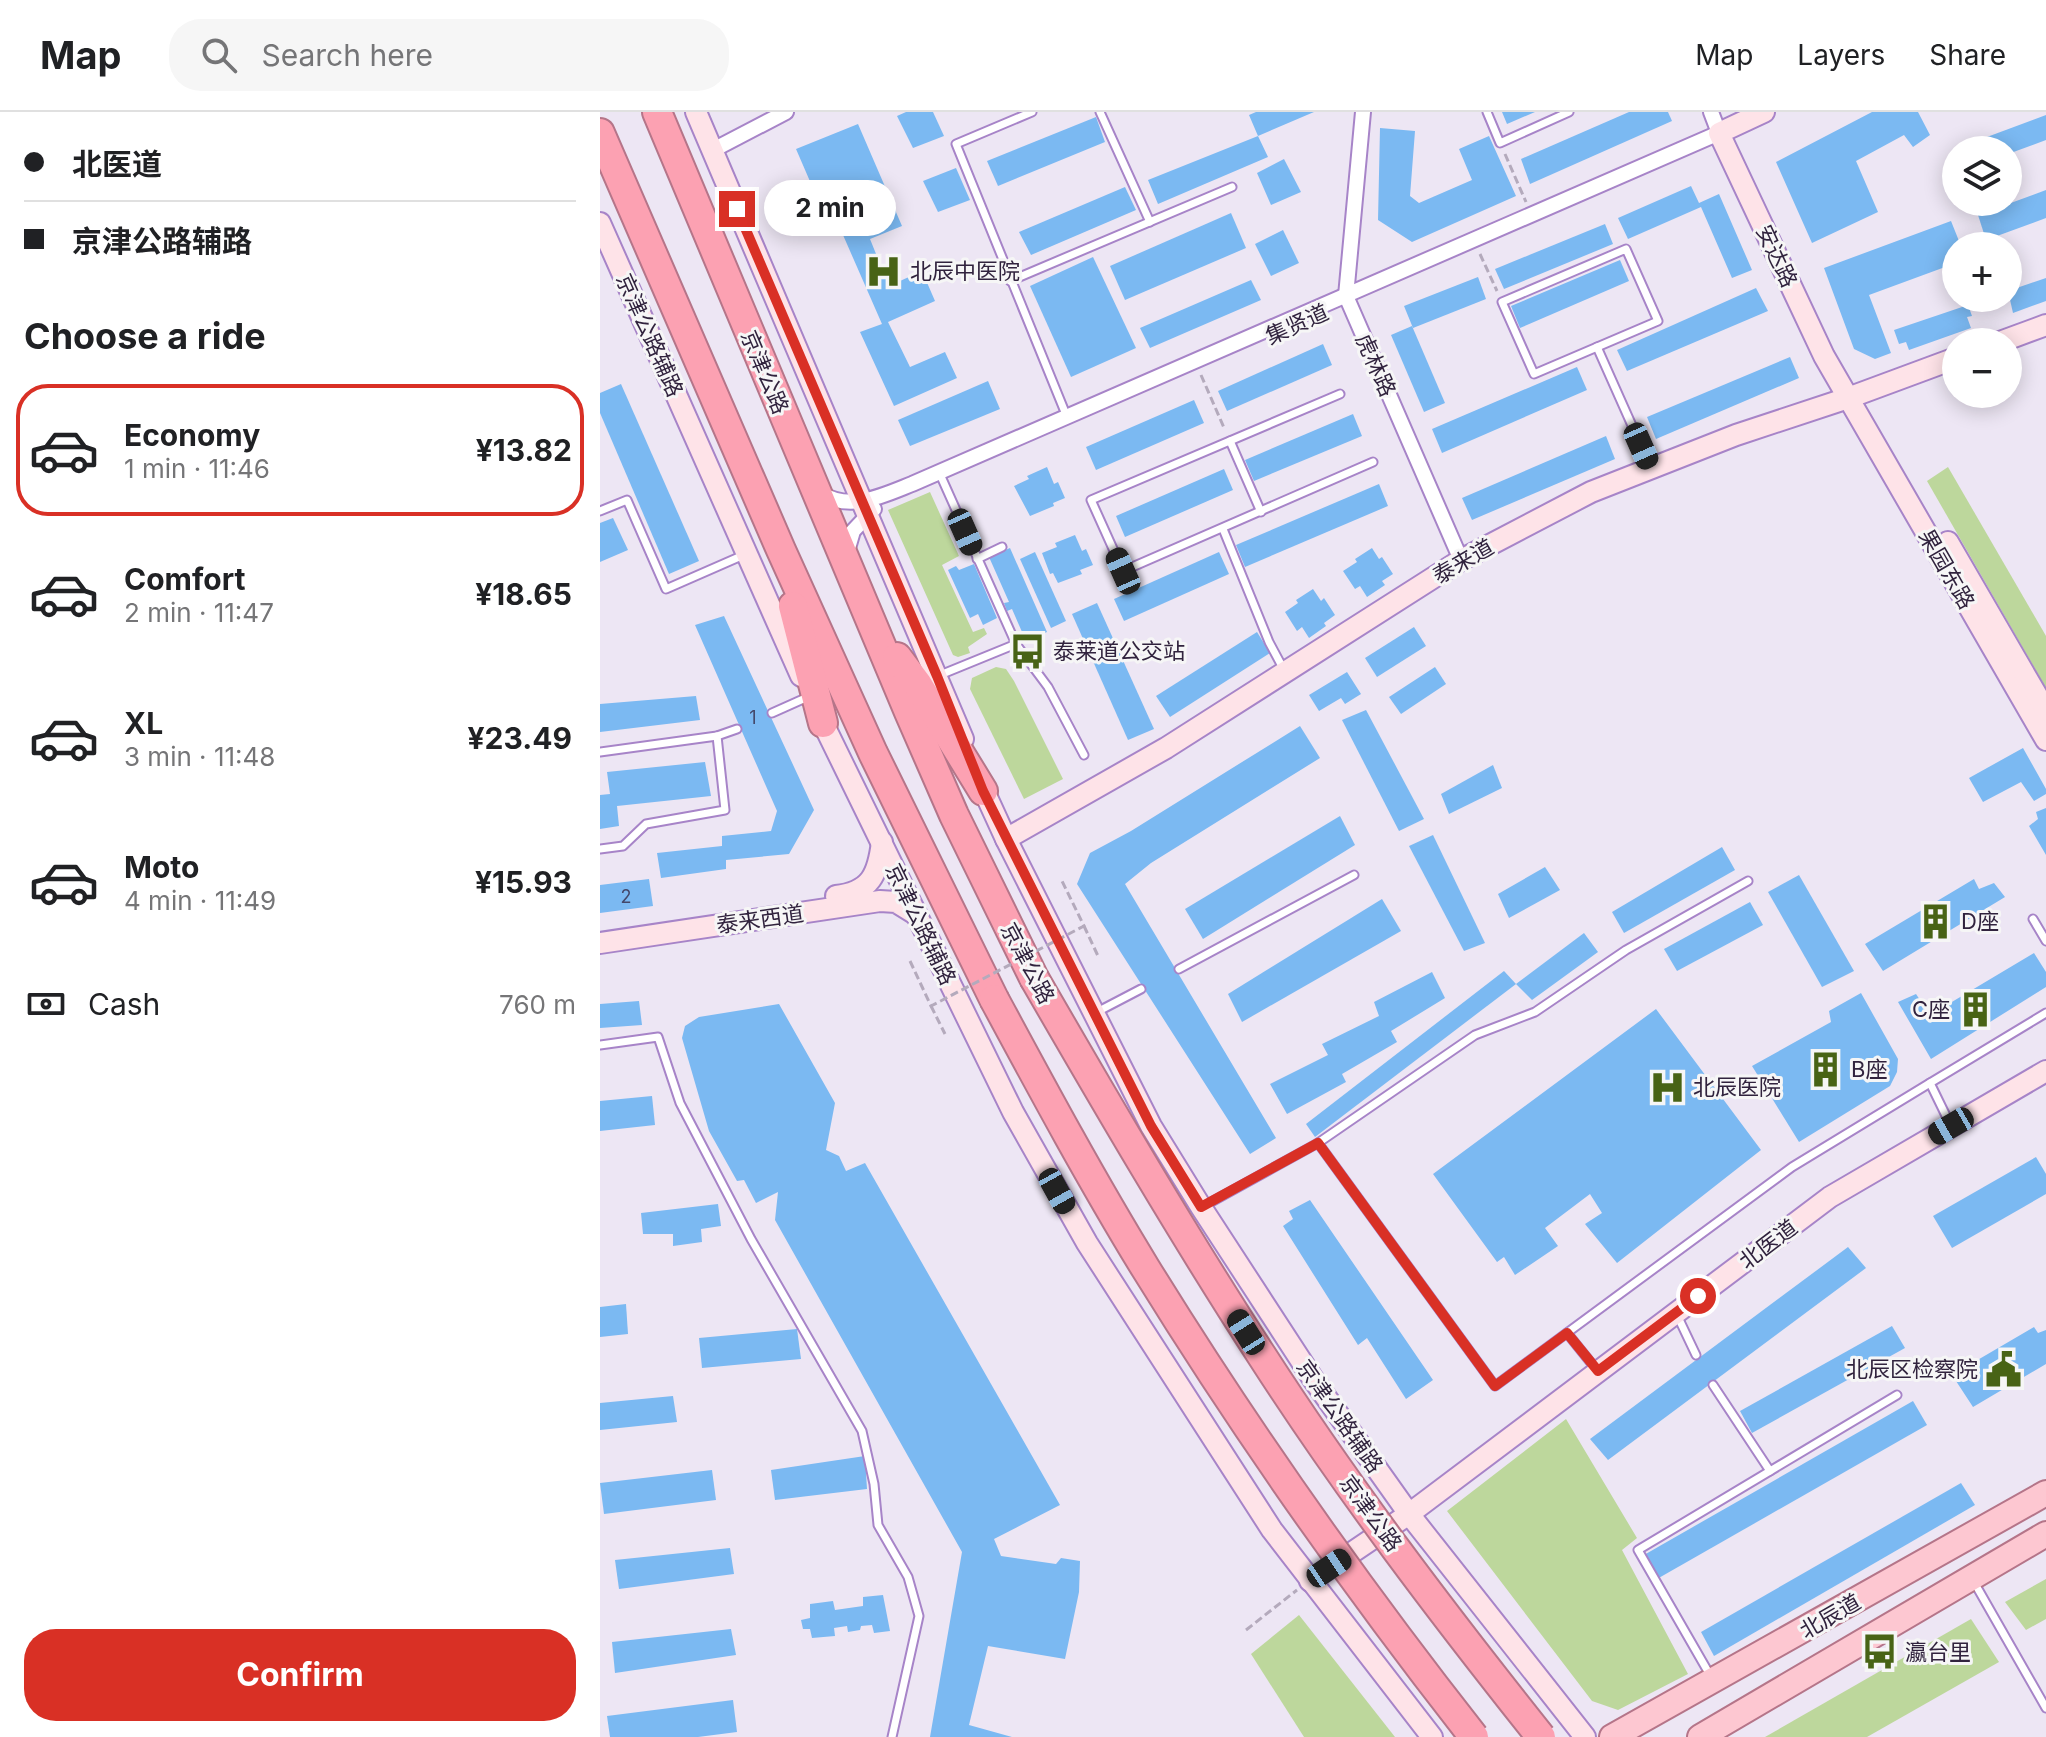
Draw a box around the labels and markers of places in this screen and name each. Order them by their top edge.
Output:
hospital icon: 北辰中医院 [865,252,903,290]
place label: 北辰中医院 [910,258,1020,284]
bus stop icon: 泰莱道公交站 [1008,632,1046,670]
place label: 泰莱道公交站 [1053,638,1185,664]
building icon: D座 [1916,902,1954,940]
place label: D座 [1961,908,1999,934]
building icon: C座 [1957,990,1995,1028]
place label: C座 [1912,996,1950,1022]
building icon: B座 [1806,1050,1844,1088]
place label: B座 [1851,1056,1887,1082]
hospital icon: 北辰医院 [1648,1068,1686,1106]
place label: 北辰医院 [1693,1074,1781,1100]
public building icon: 北辰区检察院 [1985,1350,2023,1388]
place label: 北辰区检察院 [1846,1356,1978,1382]
bus stop icon: 瀛台里 [1860,1633,1898,1671]
place label: 瀛台里 [1905,1639,1971,1665]

